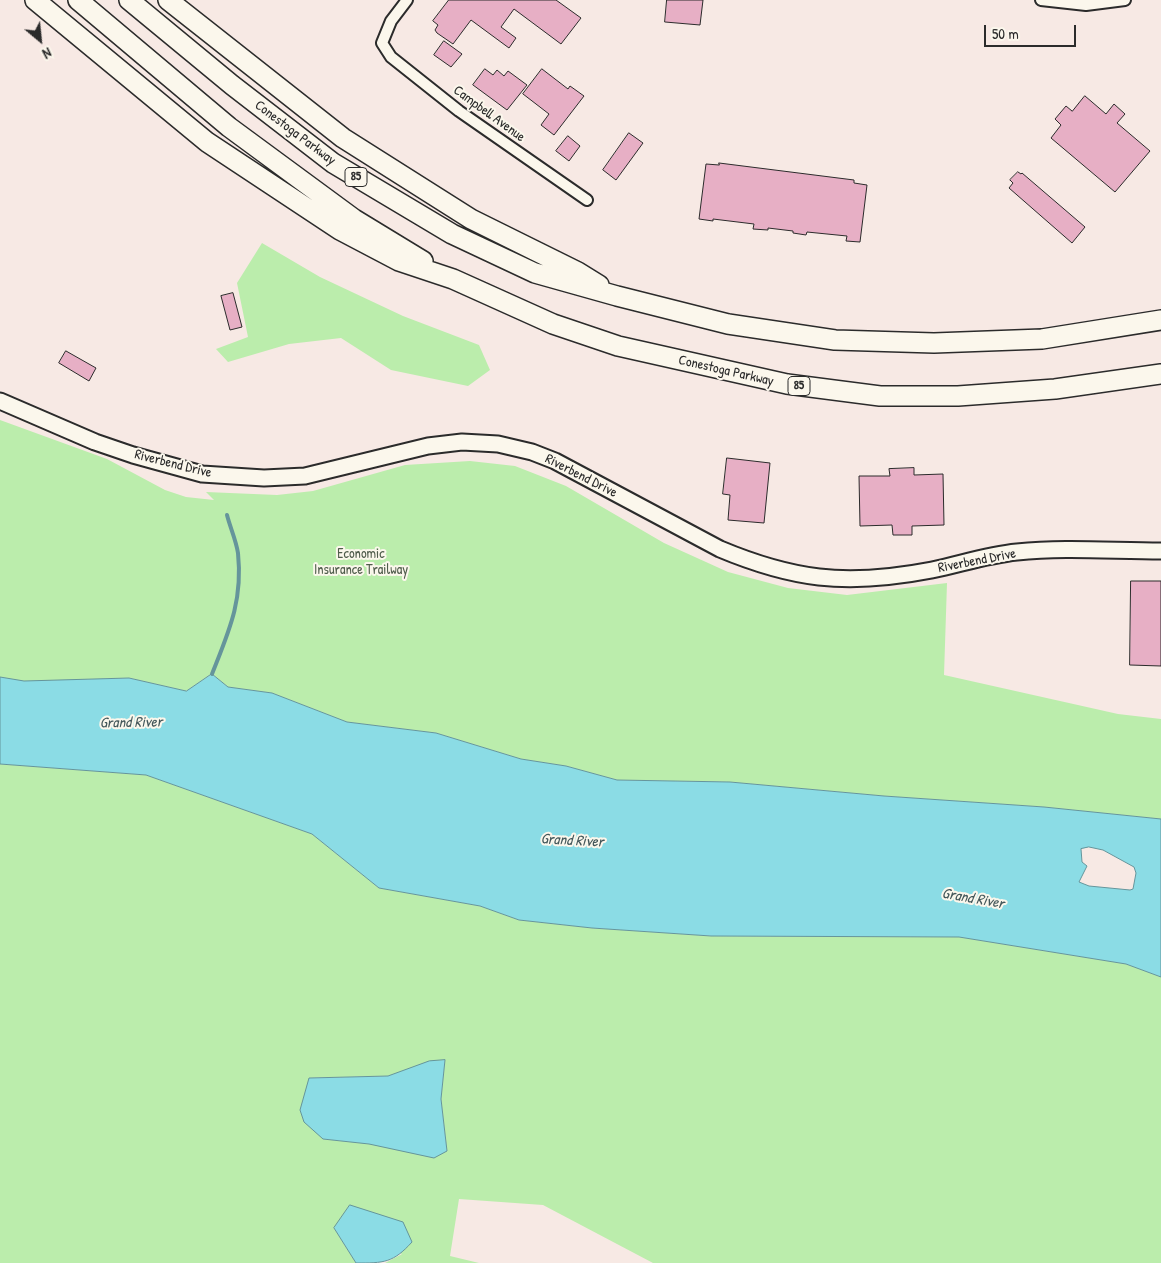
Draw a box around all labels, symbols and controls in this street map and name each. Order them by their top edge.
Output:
north arrow [15,15,65,65]
scale bar [986,15,1078,47]
text: 50 m [992,23,1019,44]
text: N [40,44,55,64]
street label: Campbell Avenue [450,82,528,146]
street label: Conestoga Parkway [251,97,339,169]
road number: 85 [345,168,367,186]
street label: Conestoga Parkway [677,352,775,390]
road number: 85 [788,376,810,396]
street label: Riverbend Drive [133,446,213,482]
street label: Riverbend Drive [542,451,620,501]
street label: Riverbend Drive [937,545,1017,577]
park label: Economic Insurance Trailway [314,546,408,578]
water label: Grand River [99,713,163,733]
water label: Grand River [540,830,604,852]
water label: Grand River [940,885,1006,913]

